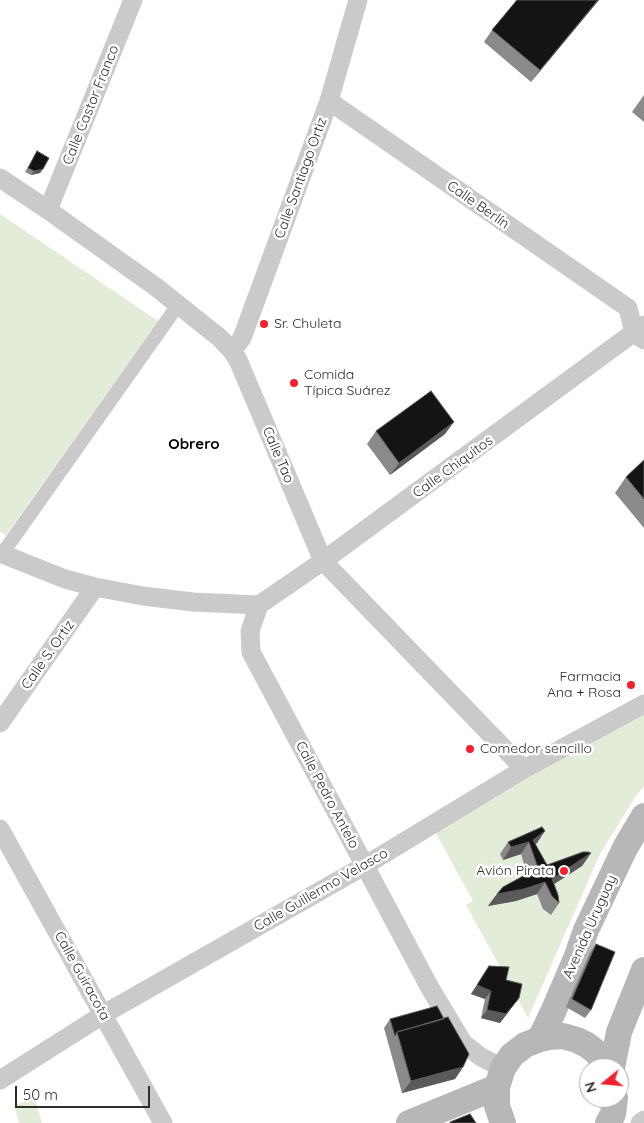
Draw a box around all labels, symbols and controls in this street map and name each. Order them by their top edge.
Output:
street label: Calle Castor Franco [59,43,123,167]
street label: Calle Santiago Ortiz [271,115,331,241]
street label: Calle Berlín [444,177,512,233]
place label: Sr. Chuleta [274,316,341,332]
marker: Sr. Chuleta [258,318,270,330]
place label: Comida Típica Suárez [304,367,391,400]
marker: Comida Típica Suárez [288,377,300,389]
street label: Calle Tao [259,424,297,486]
street label: Calle Chiquitos [410,432,496,502]
district label: Obrero [168,435,220,453]
street label: Calle S. Ortiz [18,617,78,693]
place label: Farmacia Ana + Rosa [547,669,621,702]
marker: Farmacia Ana + Rosa [625,679,637,691]
street label: Calle Pedro Antelo [292,739,362,851]
place label: Comedor sencillo [480,741,592,757]
marker: Comedor sencillo [464,743,476,755]
street label: Calle Guillermo Velasco [251,845,391,935]
place label: Avión Pirata [476,863,554,879]
marker: Avión Pirata [558,865,570,877]
street label: Avenida Uruguay [560,872,620,982]
street label: Calle Guiracota [51,929,113,1023]
north arrow [579,1058,629,1108]
scale bar [18,1076,152,1108]
text: N [581,1080,601,1095]
text: 50 m [23,1085,58,1104]

